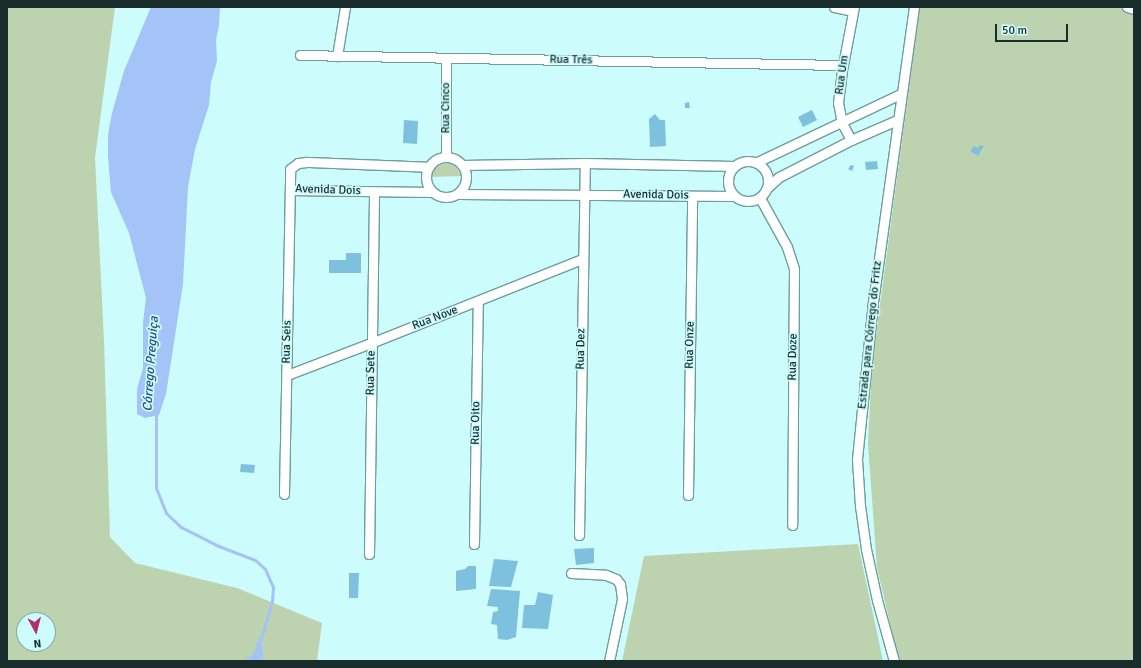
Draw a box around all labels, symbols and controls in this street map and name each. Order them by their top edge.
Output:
scale bar [997,16,1070,42]
text: 50 m [1002,23,1027,38]
street label: Rua Três [549,52,593,68]
street label: Rua Um [832,54,852,96]
street label: Rua Cinco [439,82,453,134]
street label: Avenida Dois [295,182,361,198]
street label: Avenida Dois [623,187,689,203]
street label: Estrada para Córrego do Fritz [855,260,885,410]
street label: Rua Nove [410,303,460,333]
water label: Córrego Preguiça [140,316,162,412]
street label: Rua Seis [279,320,295,364]
street label: Rua Onze [682,321,698,369]
street label: Rua Dez [573,328,589,370]
street label: Rua Doze [785,333,801,381]
street label: Rua Sete [363,350,379,396]
street label: Rua Oito [468,401,484,445]
north arrow [16,612,56,652]
text: N [33,636,42,650]

